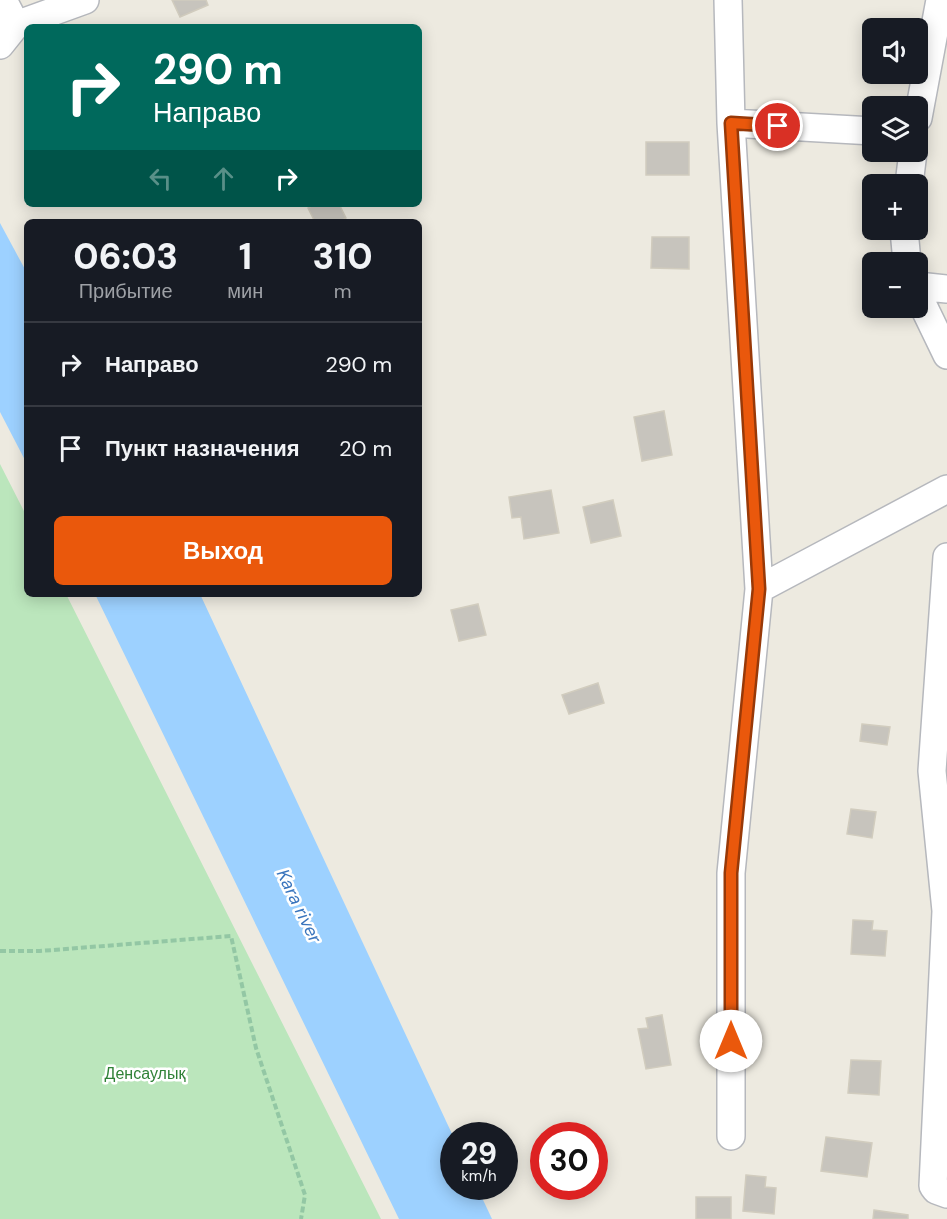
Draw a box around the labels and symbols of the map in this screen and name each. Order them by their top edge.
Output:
pin [752,100,803,151]
water label: Kara river [271,865,328,948]
position arrow [699,1009,763,1073]
park label: Денсаулық [105,1063,186,1084]
speed limit sign: 30 [530,1122,608,1200]

